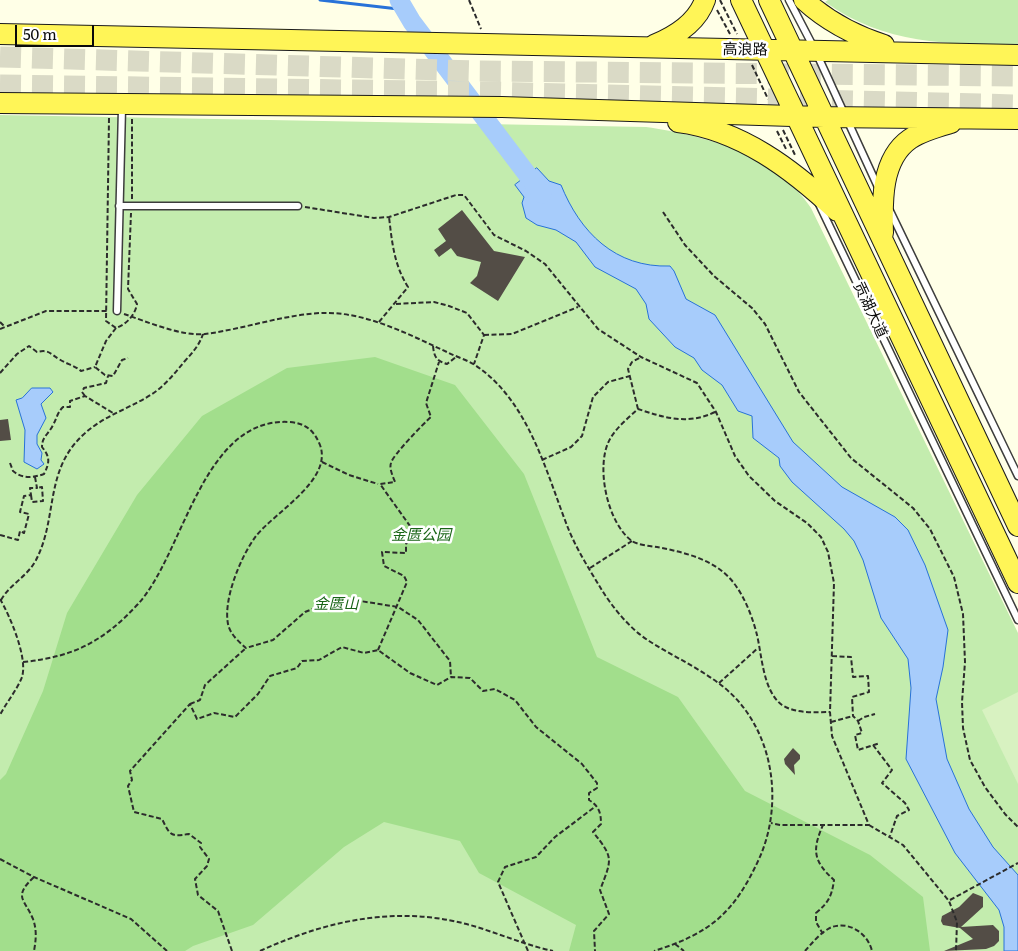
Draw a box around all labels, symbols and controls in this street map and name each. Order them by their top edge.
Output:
scale bar [18,15,96,47]
text: 50 m [23,22,57,45]
street label: 高浪路 [722,41,768,59]
street label: 贡湖大道 [849,279,891,341]
park label: 金匮公园 [391,527,451,545]
park label: 金匮山 [314,596,358,614]

